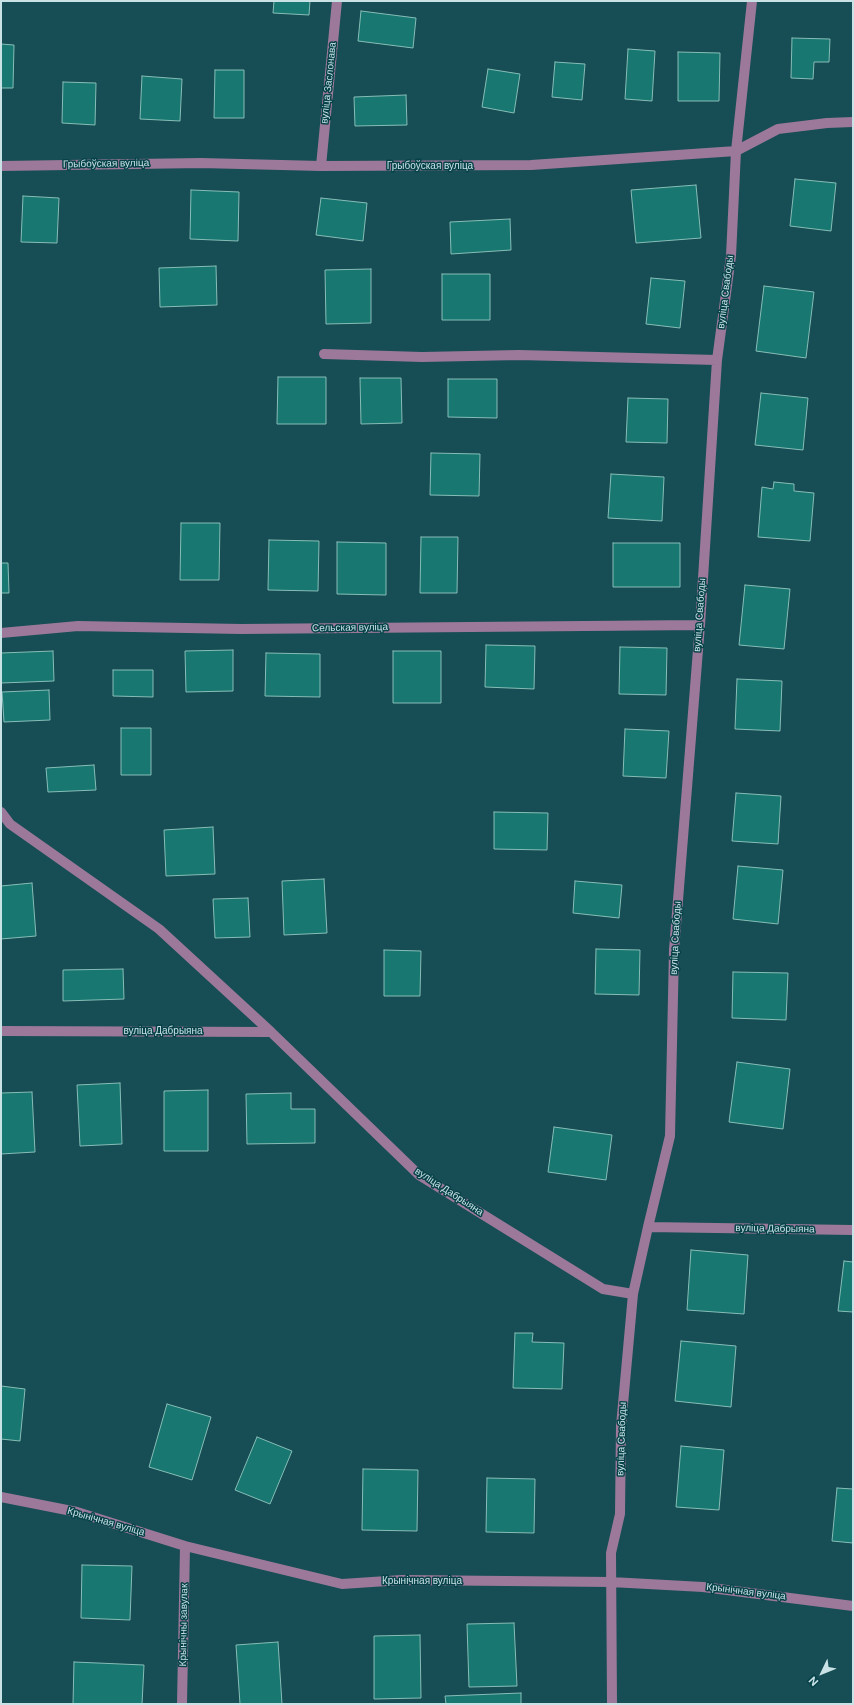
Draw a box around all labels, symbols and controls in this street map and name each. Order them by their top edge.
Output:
street label: вуліца Заслонава [319,42,339,124]
street label: Грыбоўская вуліца [63,157,149,171]
street label: Грыбоўская вуліца [387,160,473,172]
street label: вуліца Свабоды [716,255,736,329]
street label: вуліца Свабоды [691,578,709,652]
street label: Сельская вуліца [312,621,388,635]
street label: вуліца Свабоды [668,901,684,975]
street label: вуліца Дабрыяна [123,1025,203,1037]
street label: вуліца Дабрыяна [413,1165,485,1219]
street label: вуліца Дабрыяна [735,1222,815,1236]
street label: вуліца Свабоды [615,1402,629,1476]
street label: Крынічная вуліца [66,1505,146,1539]
street label: Крынічная вуліца [382,1575,462,1587]
street label: Крынічная вуліца [706,1581,786,1603]
street label: Крынічны завулак [177,1584,191,1666]
north arrow [802,1653,842,1693]
text: N [805,1673,821,1689]

